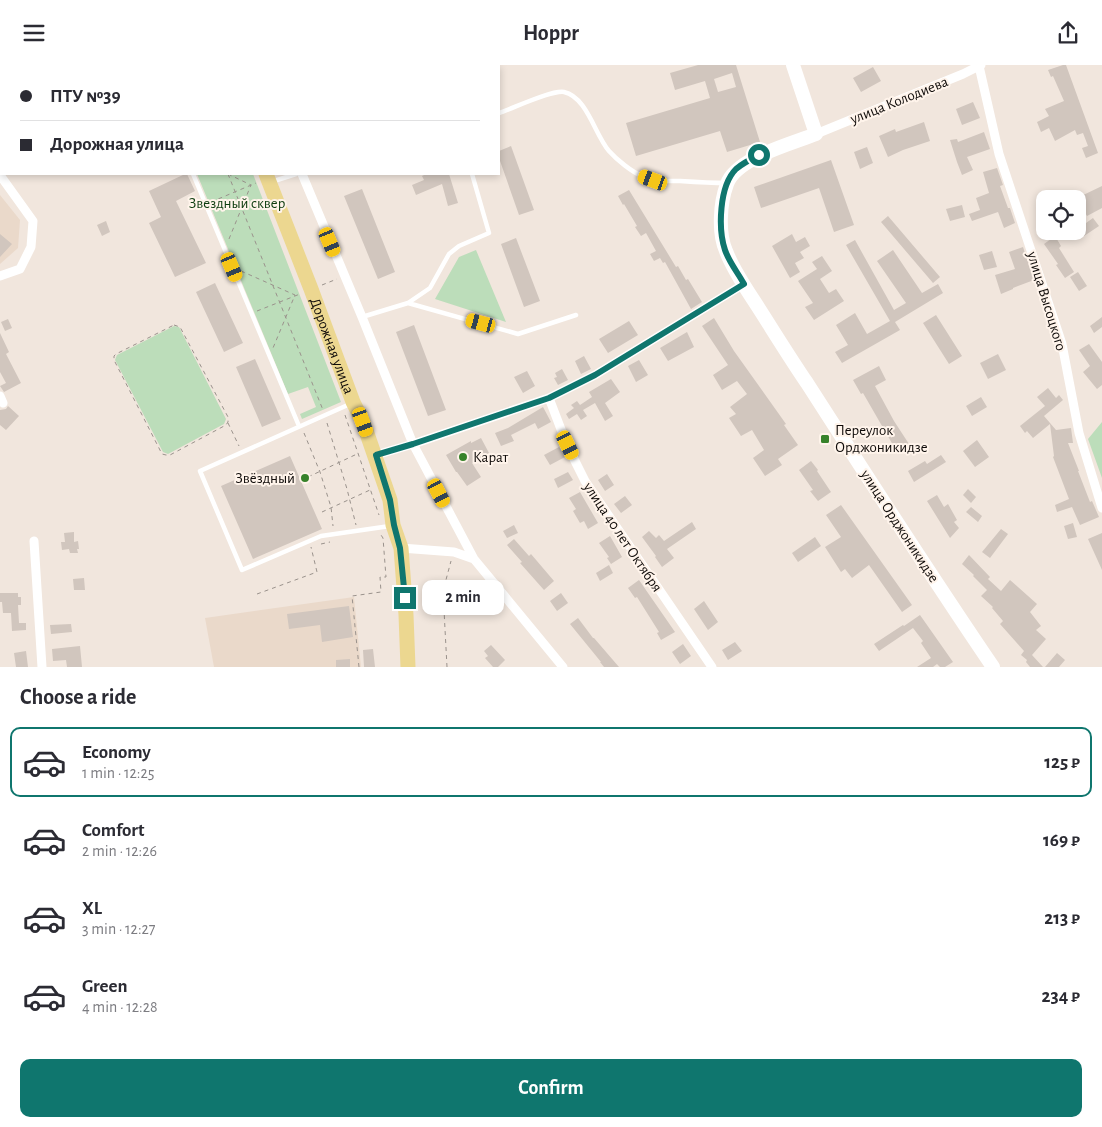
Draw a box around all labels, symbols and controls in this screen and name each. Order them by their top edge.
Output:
icon: menu [20,19,48,47]
icon: share [1054,19,1082,47]
text: Hoppr [523,22,579,44]
street label: улица Колодиева [847,74,950,127]
text: ПТУ №39 [50,87,121,106]
text: Дорожная улица [50,135,184,154]
route start [748,144,770,166]
car [636,168,669,192]
map controls [1036,190,1086,240]
button: locate [1036,190,1086,240]
park label: Звездный сквер [189,196,286,211]
car [317,225,342,259]
street label: улица Высоцкого [1024,249,1069,352]
car [219,250,244,284]
street label: Дорожная улица [307,296,356,396]
car [464,312,497,334]
car [350,405,375,439]
place label: Переулок Орджоникидзе [835,423,928,455]
car [554,428,581,462]
marker: Переулок Орджоникидзе [819,433,831,445]
place label: Карат [473,450,509,465]
marker: Карат [457,451,469,463]
street label: улица Орджоникидзе [857,466,942,585]
place label: Звёздный [235,471,295,486]
marker: Звёздный [299,472,311,484]
car [425,476,452,510]
street label: улица 40 лет Октября [580,479,665,595]
callout: 2 min [422,581,505,615]
route end [394,587,416,609]
text: 2 min [445,589,481,605]
text: Choose a ride [20,686,136,708]
icon: car [22,740,67,785]
text: Economy [82,743,151,762]
text: 125 ₽ [1044,753,1080,772]
text: 1 min · 12:25 [82,765,154,781]
icon: car [22,818,67,863]
text: Comfort [82,821,144,840]
text: 169 ₽ [1043,831,1080,850]
text: 2 min · 12:26 [82,843,157,859]
icon: car [22,896,67,941]
text: XL [82,899,102,918]
text: 213 ₽ [1044,909,1080,928]
text: 3 min · 12:27 [82,921,156,937]
icon: car [22,974,67,1019]
text: Green [82,977,128,996]
text: 234 ₽ [1042,987,1080,1006]
text: 4 min · 12:28 [82,999,158,1015]
button: Confirm [20,1059,1082,1117]

